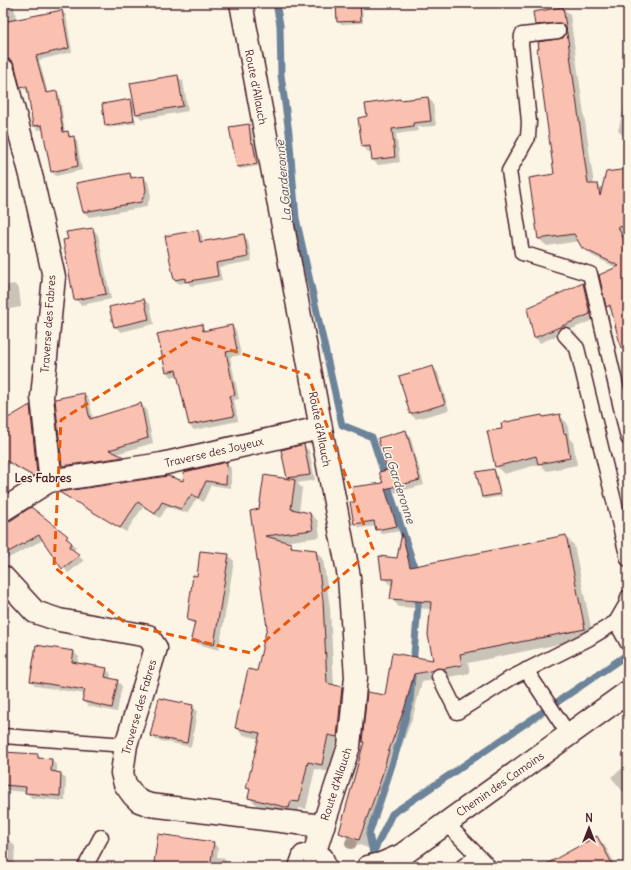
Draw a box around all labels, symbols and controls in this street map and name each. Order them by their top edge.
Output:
street label: Route d'Allauch [242,48,270,126]
water label: La Garderonne [272,138,294,222]
street label: Traverse des Fabres [38,275,58,373]
street label: Route d'Allauch [306,390,334,468]
street label: Traverse des Joyeux [163,434,265,470]
water label: La Garderonne [379,443,419,527]
district label: Les Fabres [14,470,72,485]
street label: Traverse des Fabres [119,658,159,756]
street label: Route d'Allauch [318,746,354,822]
street label: Chemin des Camoins [454,749,546,819]
north arrow [569,808,609,848]
text: N [585,811,593,825]

